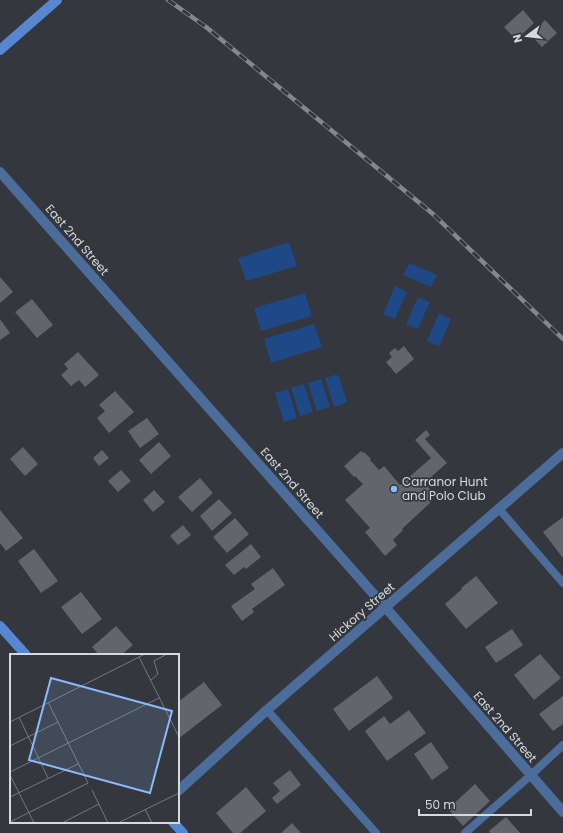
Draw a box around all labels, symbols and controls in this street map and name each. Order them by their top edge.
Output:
north arrow [507,16,547,56]
text: N [509,33,526,45]
street label: East 2nd Street [42,200,113,279]
street label: East 2nd Street [257,443,328,522]
place label: Carranor Hunt and Polo Club [402,473,488,504]
marker: Carranor Hunt and Polo Club [389,484,399,494]
street label: Hickory Street [325,578,398,645]
inset map [10,654,179,823]
street label: East 2nd Street [470,687,541,766]
scale bar [419,791,531,817]
text: 50 m [425,796,456,813]

